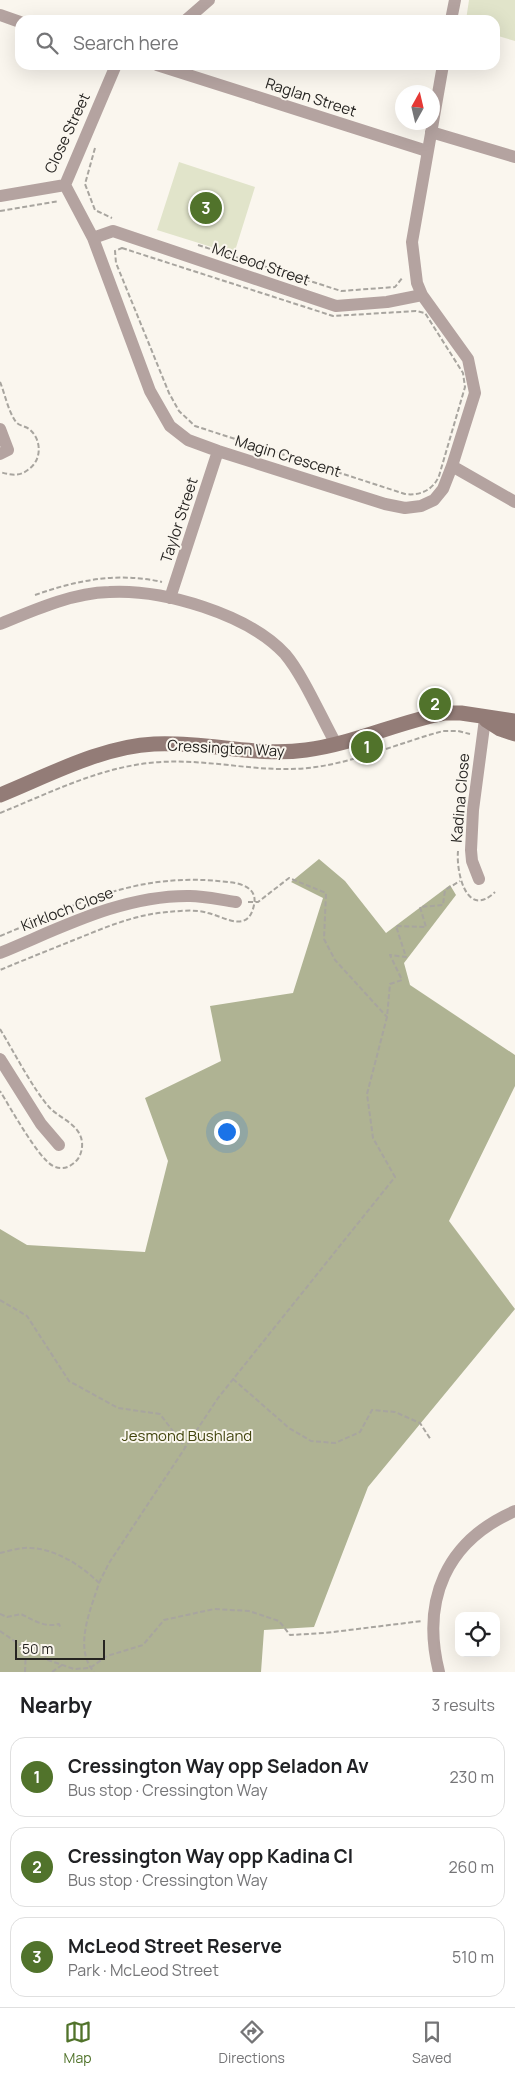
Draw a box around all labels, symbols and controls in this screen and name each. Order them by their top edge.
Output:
search box [15,15,500,70]
icon: search [33,29,61,57]
text: Search here [73,30,179,56]
street label: Raglan Street [263,72,359,122]
north arrow [395,85,440,130]
street label: Close Street [39,89,95,177]
pin: 3 [190,189,222,227]
street label: McLeod Street [209,237,313,291]
street label: Magin Crescent [233,430,343,482]
street label: Taylor Street [155,475,203,565]
pin: 2 [419,685,451,723]
pin: 1 [351,728,383,766]
street label: Cressington Way [167,734,285,762]
street label: Kadina Close [446,752,474,844]
street label: Kirkloch Close [18,882,116,936]
your location [214,1119,240,1145]
park label: Jesmond Bushland [122,1425,252,1446]
map controls [455,1612,500,1657]
button: locate [455,1612,500,1657]
scale bar [15,1637,105,1660]
text: 50 m [22,1639,53,1658]
text: Nearby [20,1691,92,1719]
text: 3 results [432,1694,495,1716]
text: Cressington Way opp Seladon Av [68,1753,369,1779]
text: 1 [33,1766,41,1788]
text: 230 m [450,1766,494,1788]
text: Bus stop · Cressington Way [68,1779,268,1801]
text: Cressington Way opp Kadina Cl [68,1843,353,1869]
text: 2 [32,1856,42,1878]
text: 260 m [448,1856,494,1878]
text: Bus stop · Cressington Way [68,1869,268,1891]
text: McLeod Street Reserve [68,1933,282,1959]
text: 3 [32,1946,42,1968]
text: 510 m [452,1946,494,1968]
text: Park · McLeod Street [68,1959,219,1981]
tab: Map [64,2018,92,2067]
tab: Directions [219,2018,285,2067]
tab: Saved [412,2018,451,2067]

